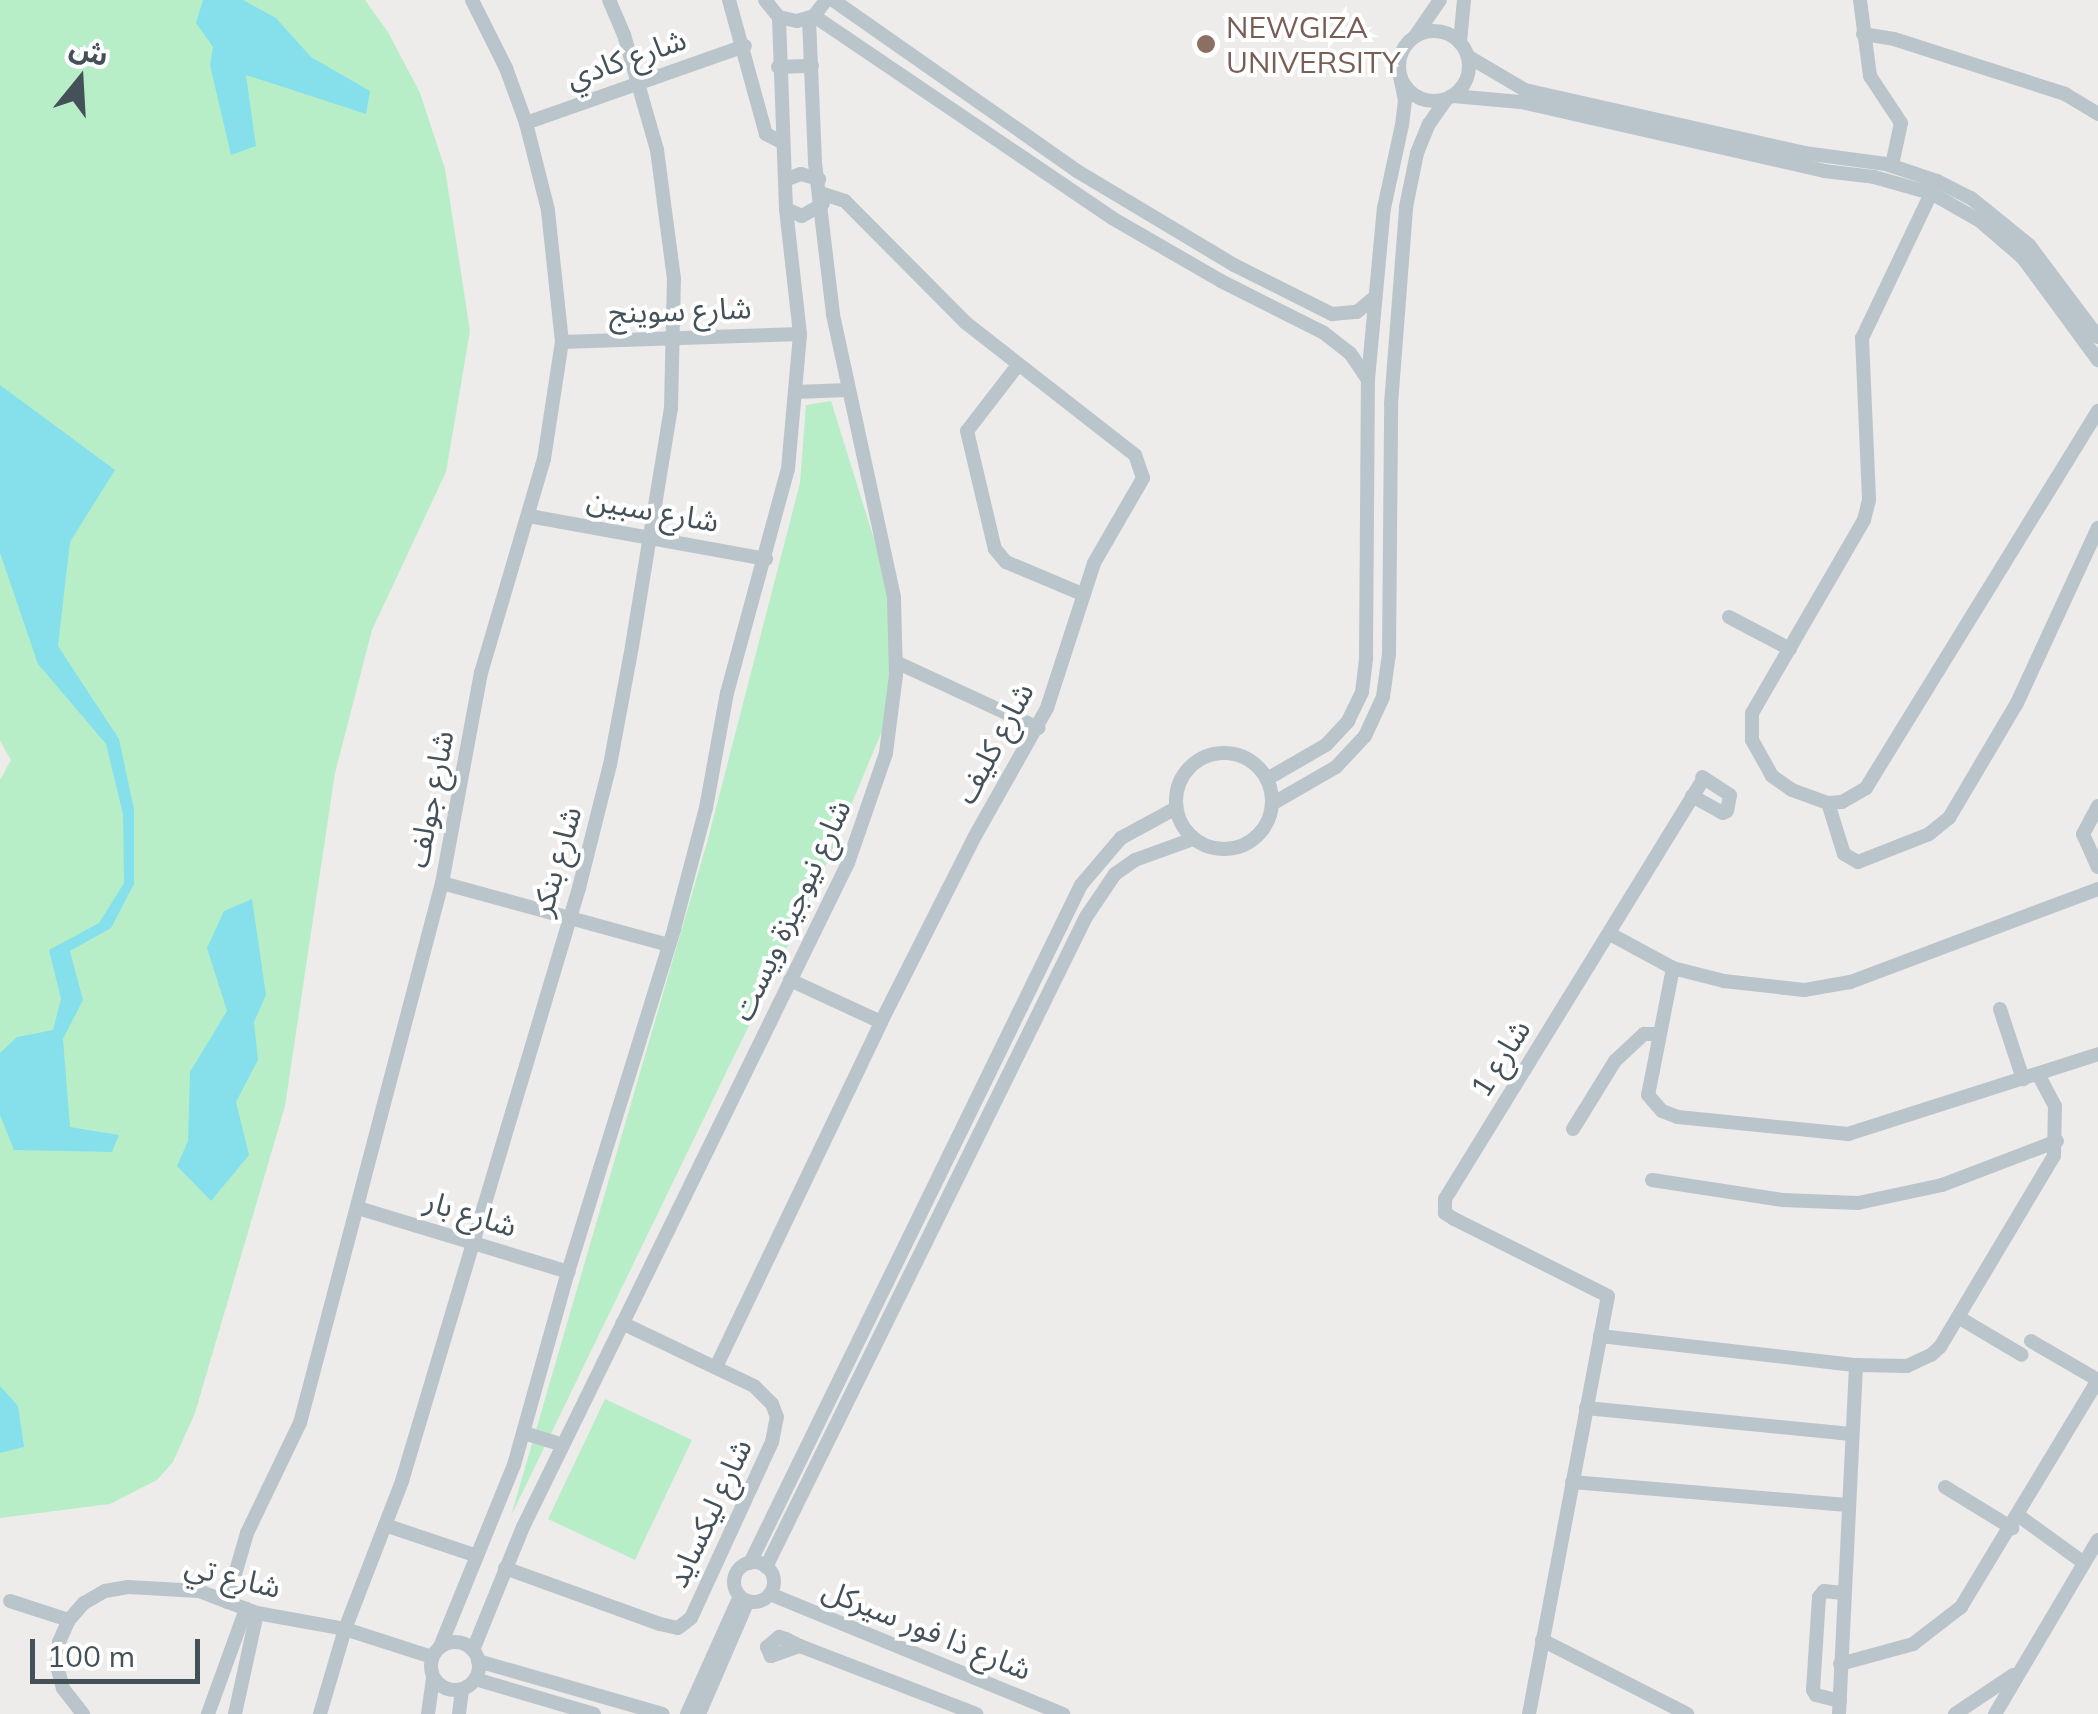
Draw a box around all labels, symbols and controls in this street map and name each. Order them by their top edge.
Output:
place label: NEWGIZA UNIVERSITY [1226,9,1400,80]
street label: شارع كادي [561,21,691,95]
text: ش [66,28,113,74]
north arrow [30,30,130,130]
marker: NEWGIZA UNIVERSITY [1195,33,1217,55]
street label: شارع سوينج [608,290,752,330]
street label: شارع سبين [584,481,722,539]
street label: شارع كليف [947,676,1041,810]
street label: شارع جولف [399,727,461,871]
street label: شارع نيوجيزة ويست [724,794,858,1026]
street label: شارع بنكر [523,802,589,920]
street label: شارع 1 [1462,1013,1538,1103]
street label: شارع بار [421,1182,521,1244]
street label: شارع ليكسايد [659,1433,759,1593]
street label: شارع تي [181,1547,285,1605]
street label: شارع ذا فور سيركل [818,1571,1036,1687]
scale bar [35,1619,205,1681]
text: 100 m [47,1637,135,1675]

